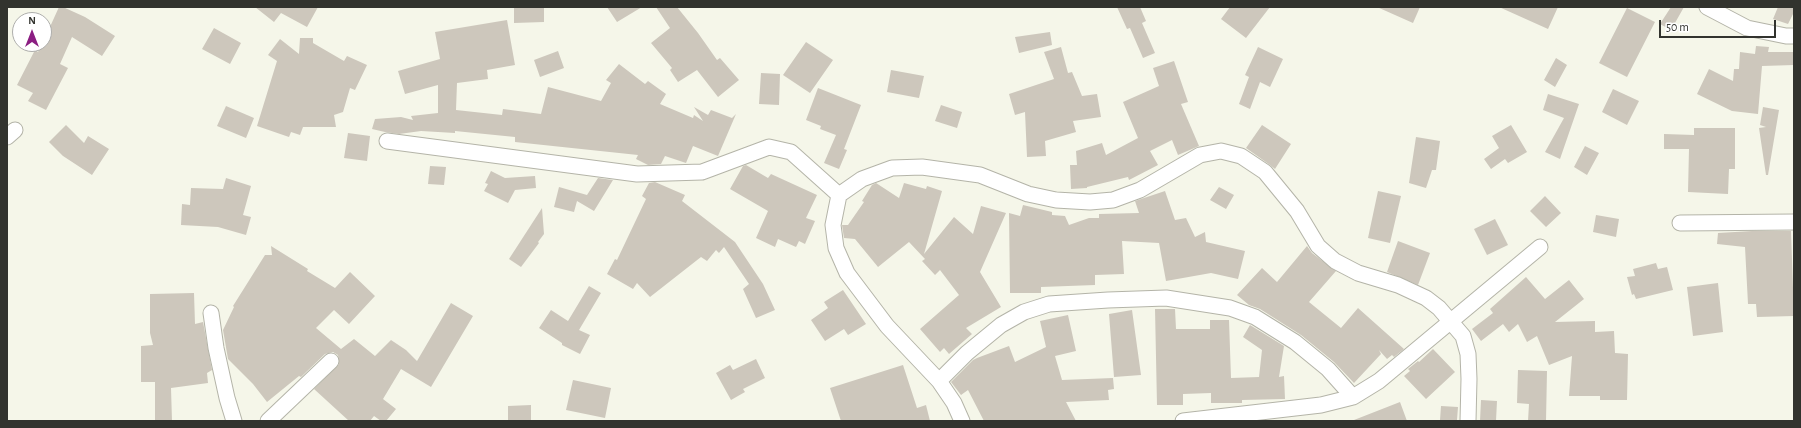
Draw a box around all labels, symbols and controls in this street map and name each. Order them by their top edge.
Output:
north arrow [12,12,52,52]
scale bar [1661,12,1778,38]
text: N [28,15,36,26]
text: 50 m [1666,21,1689,33]

